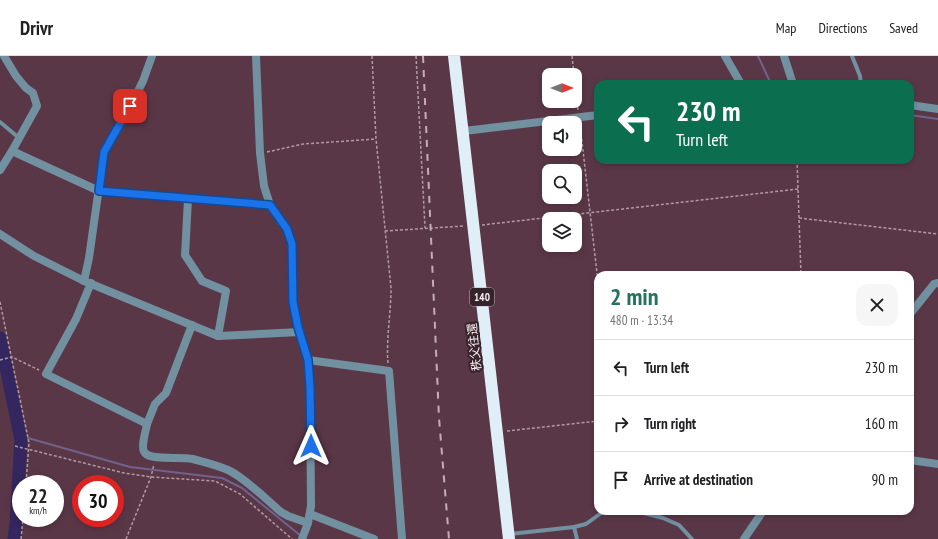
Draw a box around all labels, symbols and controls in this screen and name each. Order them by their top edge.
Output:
text: Drivr [20,16,53,40]
text: Map [776,19,796,37]
text: Directions [818,19,867,37]
text: Saved [889,19,918,37]
north arrow [542,68,582,108]
map controls [542,68,582,252]
pin [113,89,147,123]
text: 230 m [676,92,740,129]
icon: arrive [119,95,141,117]
icon: left [610,96,662,148]
button: sound [542,116,582,156]
text: Turn left [676,128,728,151]
button: search [542,164,582,204]
button: layers [542,212,582,252]
text: 2 min [610,281,658,312]
button: close [856,284,898,326]
road number: 140 [470,288,494,306]
text: 480 m · 13:34 [610,312,673,329]
street label: 秩父往還 [464,322,484,372]
icon: left [610,357,632,379]
text: Turn left [644,358,689,377]
text: 230 m [865,358,898,377]
icon: right [610,413,632,435]
text: Turn right [644,414,696,433]
text: 160 m [865,414,898,433]
position arrow [290,425,332,467]
icon: arrive [610,469,632,491]
text: Arrive at destination [644,470,753,489]
text: 90 m [872,470,898,489]
speed limit sign: 30 [72,475,124,527]
text: 22 [28,483,48,509]
text: km/h [29,504,47,517]

